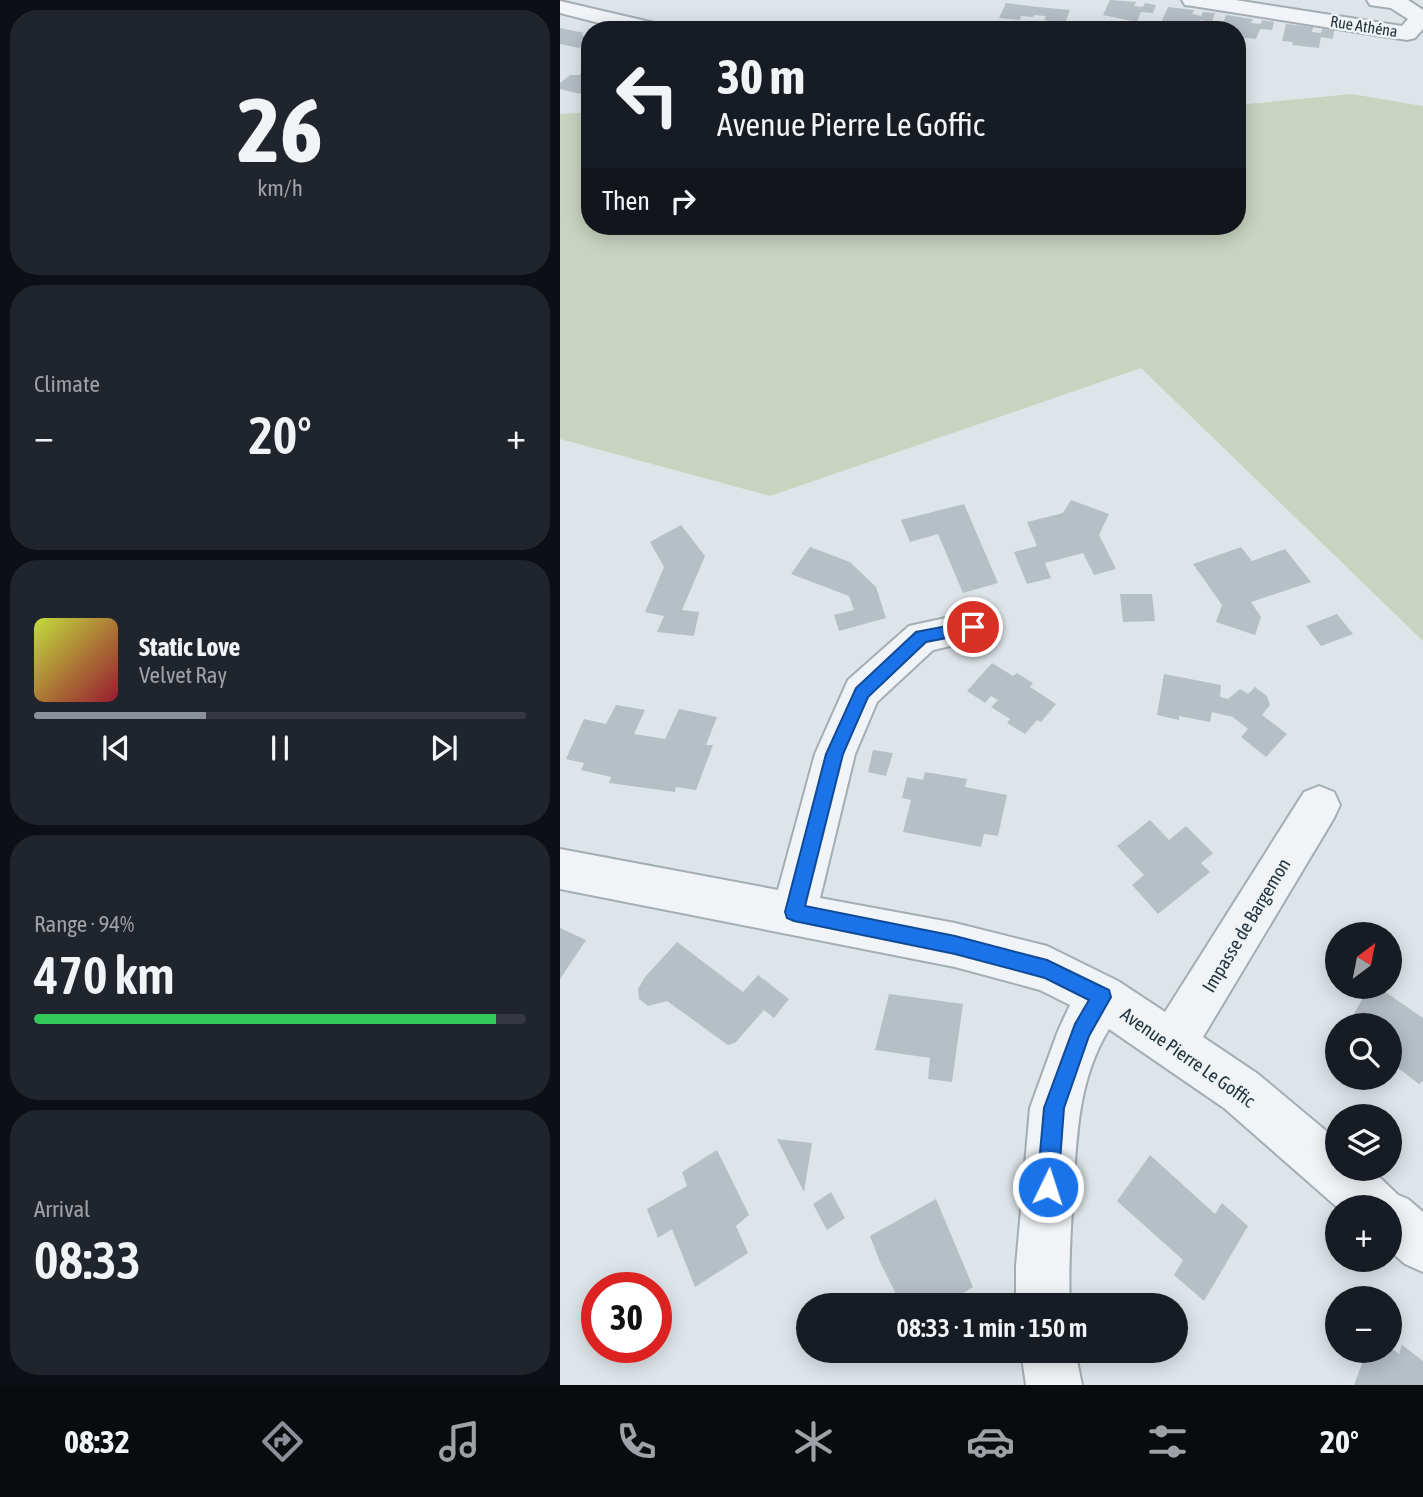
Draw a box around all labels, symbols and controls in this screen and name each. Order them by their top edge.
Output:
street label: Rue Athéna [1329,12,1399,40]
text: 30 m [717,48,805,104]
icon: left [602,49,693,140]
text: 26 [237,77,323,181]
text: Avenue Pierre Le Goffic [717,106,985,143]
text: km/h [257,175,303,201]
icon: right [664,182,702,220]
text: Then [602,186,650,216]
text: Climate [34,371,100,397]
text: 20° [248,405,312,465]
text: − [34,414,54,457]
text: + [506,414,526,457]
pin [943,597,1003,657]
icon: arrive [954,608,992,646]
text: Static Love [139,632,240,662]
text: Velvet Ray [139,662,227,688]
icon: previous [97,729,135,767]
icon: pause [261,729,299,767]
icon: next [425,729,463,767]
street label: Impasse de Bargemon [1197,854,1295,996]
text: Range · 94% [34,911,134,937]
north arrow [1325,922,1402,999]
map controls [1325,922,1402,1363]
text: 470 km [34,945,175,1005]
street label: Avenue Pierre Le Goffic [1117,1002,1260,1112]
button: search [1325,1013,1402,1090]
button: layers [1325,1104,1402,1181]
position arrow [1011,1150,1085,1224]
button: + [1325,1195,1402,1272]
text: Arrival [34,1196,90,1222]
text: 08:33 [34,1230,141,1290]
speed limit sign: 30 [581,1272,672,1363]
button: − [1325,1286,1402,1363]
text: 08:33 · 1 min · 150 m [897,1313,1087,1343]
icon: directions [258,1417,307,1466]
icon: music [435,1417,484,1466]
icon: phone [612,1417,661,1466]
icon: climate [789,1417,838,1466]
icon: car [966,1417,1015,1466]
icon: filters [1143,1417,1192,1466]
text: 08:32 [64,1423,130,1460]
text: 20° [1320,1423,1359,1460]

